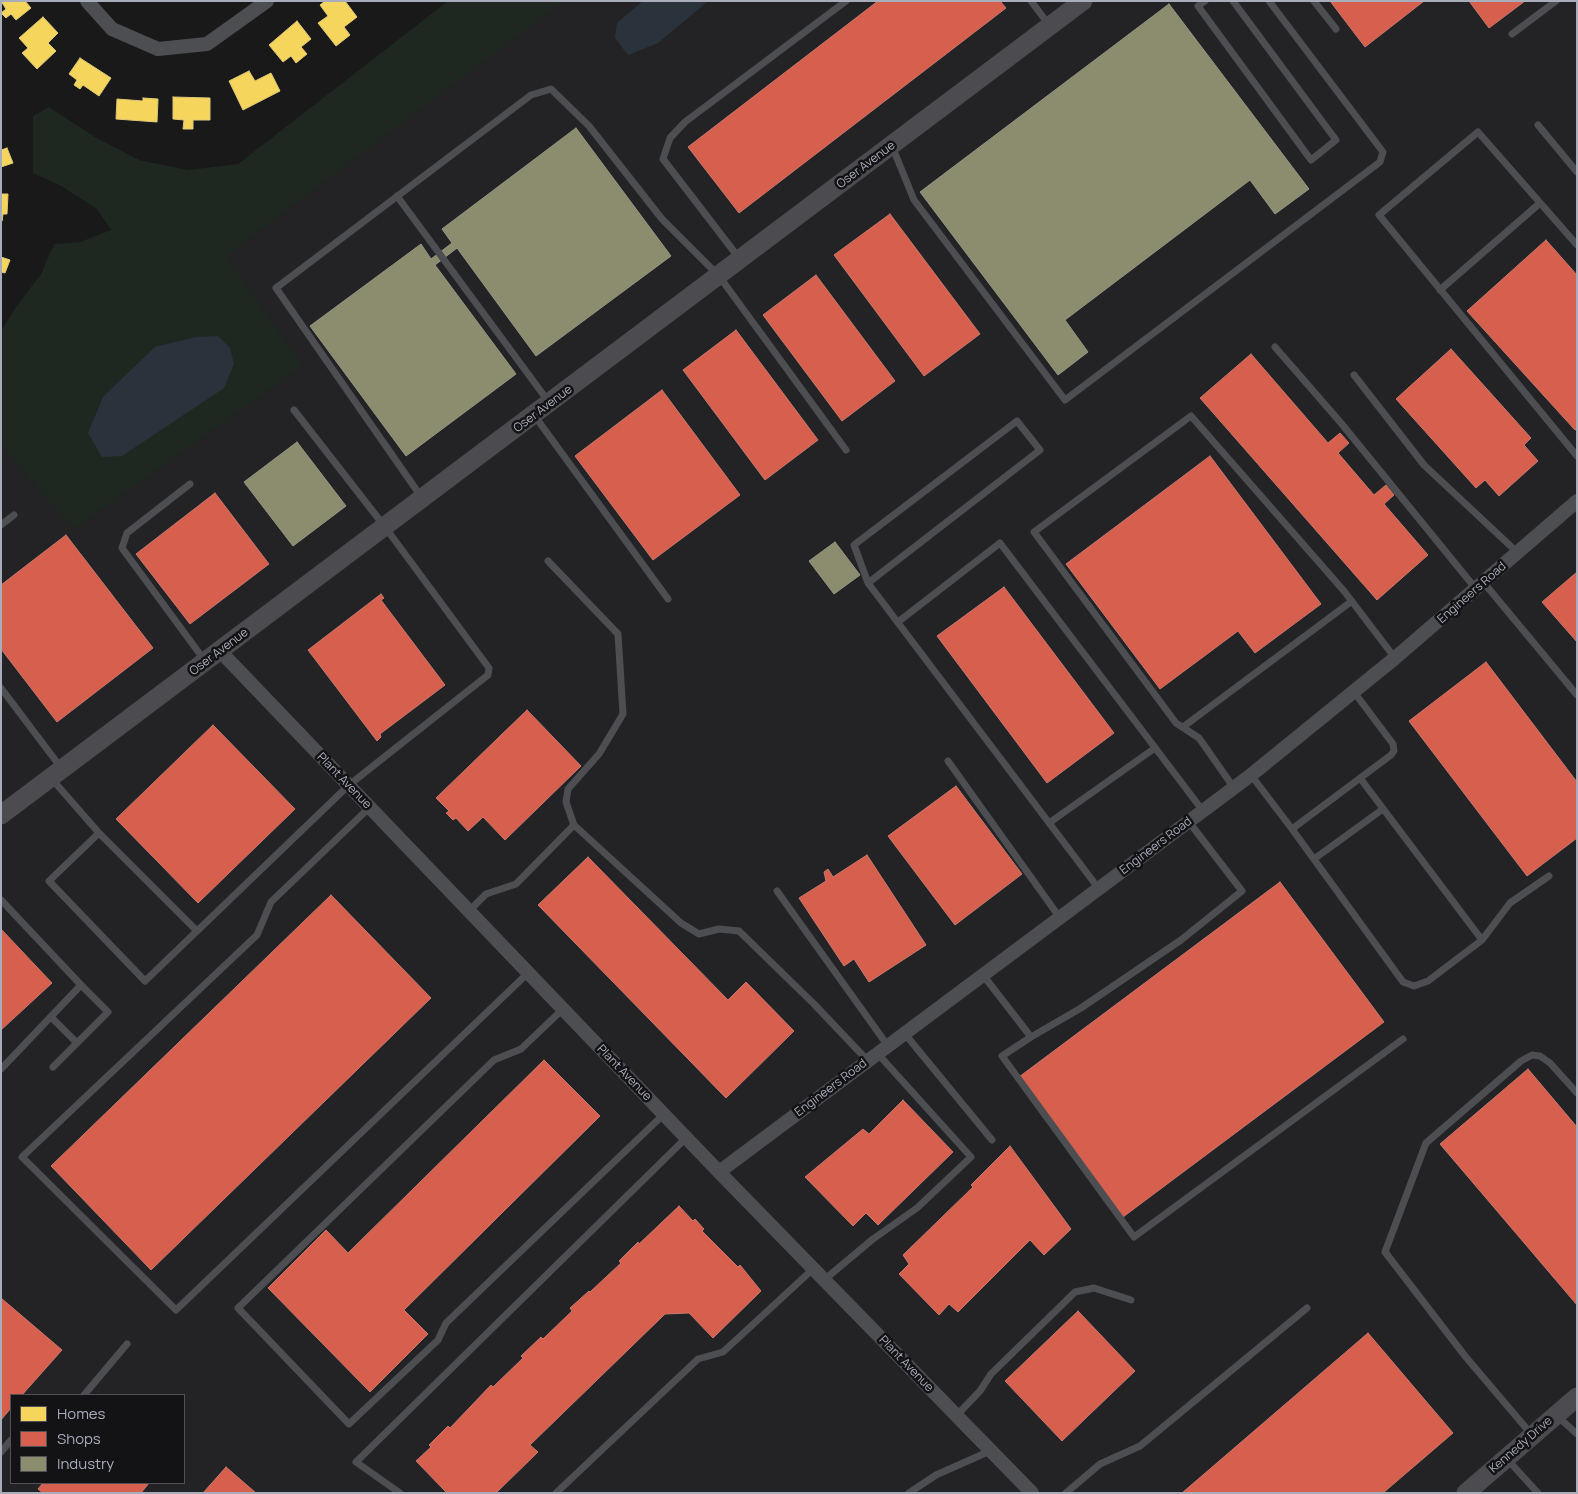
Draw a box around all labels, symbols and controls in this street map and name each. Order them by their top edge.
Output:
street label: Oser Avenue [834,138,898,192]
street label: Oser Avenue [511,382,575,436]
street label: Engineers Road [1435,559,1509,627]
street label: Oser Avenue [187,625,251,679]
street label: Plant Avenue [314,750,374,812]
street label: Engineers Road [1117,814,1195,878]
street label: Plant Avenue [594,1042,654,1104]
street label: Engineers Road [792,1056,870,1120]
street label: Plant Avenue [876,1333,936,1395]
legend [10,1394,185,1484]
text: Homes [57,1403,105,1424]
street label: Kennedy Drive [1487,1414,1555,1476]
text: Shops [57,1428,101,1449]
text: Industry [57,1453,114,1474]

